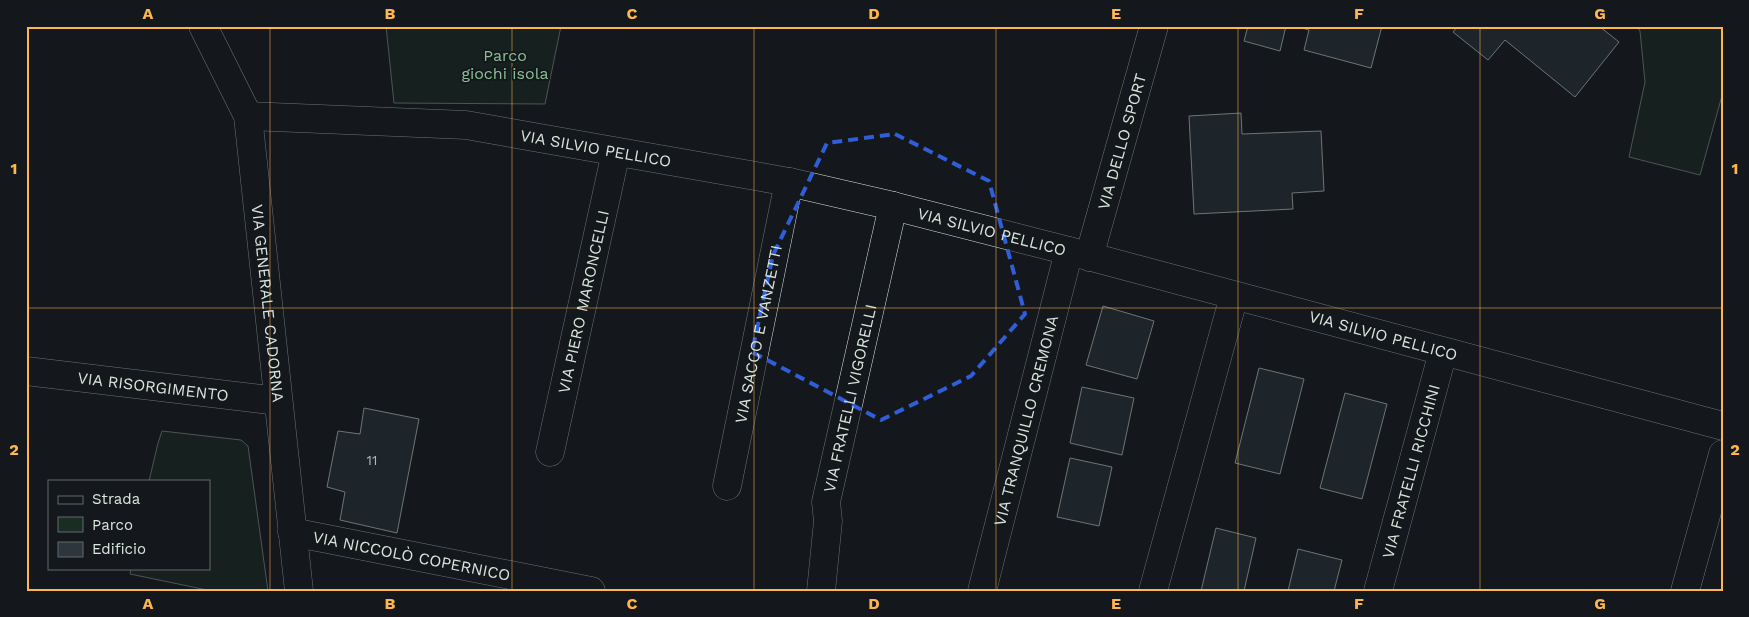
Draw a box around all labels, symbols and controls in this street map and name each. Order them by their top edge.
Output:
text: A [143,4,154,23]
text: B [385,4,396,23]
text: C [627,4,638,23]
text: D [868,4,880,23]
text: E [1111,4,1121,23]
text: F [1354,4,1364,23]
text: G [1594,4,1606,23]
park label: Parco giochi isola [461,46,549,83]
street label: VIA DELLO SPORT [1094,71,1150,212]
street label: VIA SILVIO PELLICO [519,126,673,171]
text: 1 [11,159,17,178]
text: 1 [1732,159,1738,178]
street label: VIA GENERALE CADORNA [248,204,288,404]
street label: VIA SILVIO PELLICO [915,204,1068,260]
street label: VIA PIERO MARONCELLI [554,208,613,395]
street label: VIA SACCO E VANZETTI [731,243,786,425]
street label: VIA FRATELLI VIGORELLI [820,302,880,494]
street label: VIA SILVIO PELLICO [1307,307,1460,365]
street label: VIA TRANQUILLO CREMONA [990,313,1062,528]
street label: VIA RISORGIMENTO [76,368,230,405]
street label: VIA FRATELLI RICCHINI [1378,382,1444,561]
text: 2 [9,440,19,459]
text: 2 [1730,440,1740,459]
house number: 11 [367,452,377,468]
legend [48,480,210,570]
text: Strada [92,490,141,508]
text: Parco [92,516,133,534]
street label: VIA NICCOLÒ COPERNICO [311,527,512,585]
text: Edificio [92,540,146,558]
text: A [143,594,154,613]
text: B [385,594,396,613]
text: C [627,594,638,613]
text: D [868,594,880,613]
text: E [1111,594,1121,613]
text: F [1354,594,1364,613]
text: G [1594,594,1606,613]

